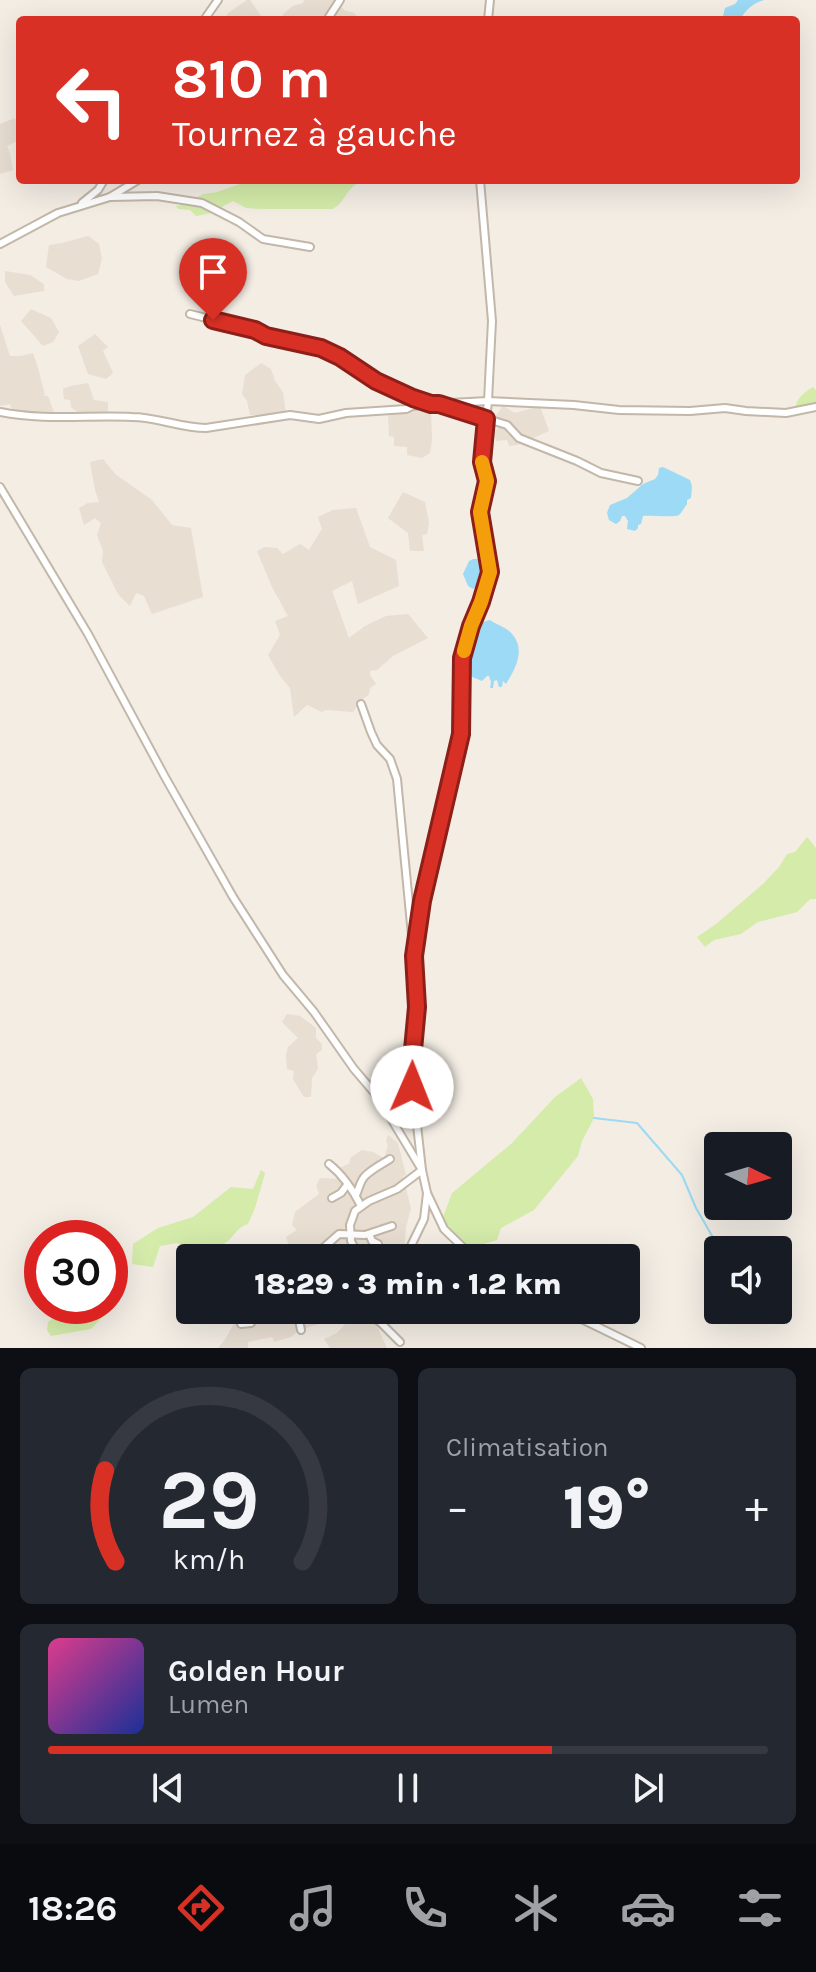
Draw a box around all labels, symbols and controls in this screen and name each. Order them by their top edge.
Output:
text: 810 m [172,46,331,111]
icon: left [40,48,144,152]
text: Tournez à gauche [172,113,457,155]
pin [179,238,247,320]
icon: arrive [191,250,235,294]
position arrow [370,1045,454,1129]
north arrow [704,1132,792,1220]
map controls [704,1132,792,1324]
speed limit sign: 30 [24,1220,128,1324]
button: sound [704,1236,792,1324]
text: 18:29 · 3 min · 1.2 km [254,1266,562,1302]
text: Climatisation [446,1432,609,1463]
text: 29 [158,1452,260,1549]
text: 19° [563,1473,651,1543]
text: − [446,1482,469,1533]
text: + [745,1482,768,1533]
text: km/h [173,1543,245,1576]
text: Golden Hour [168,1653,344,1689]
text: Lumen [168,1689,249,1720]
icon: previous [146,1766,190,1810]
icon: pause [386,1766,430,1810]
icon: next [626,1766,670,1810]
icon: directions [173,1880,229,1936]
icon: music [285,1880,341,1936]
icon: phone [397,1880,453,1936]
icon: climate [508,1880,564,1936]
icon: car [620,1880,676,1936]
icon: filters [732,1880,788,1936]
text: 18:26 [28,1887,117,1929]

